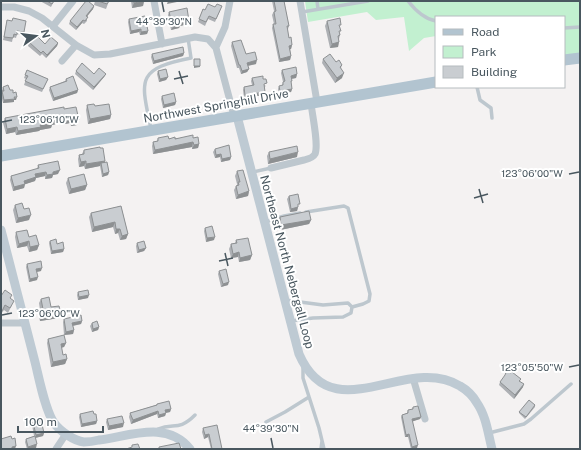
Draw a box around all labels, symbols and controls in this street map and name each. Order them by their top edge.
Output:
text: 44°39'30"N [136,15,192,27]
north arrow [16,16,56,56]
legend [435,16,565,88]
text: Road [471,25,499,39]
text: N [39,28,53,39]
text: Park [471,45,497,59]
text: Building [471,65,517,79]
street label: Northwest Springhill Drive [142,86,290,126]
text: 123°06'10"W [19,113,79,125]
text: 123°06'00"W [501,167,563,179]
street label: Northeast North Nebergall Loop [257,174,317,350]
text: 123°06'00"W [18,307,80,319]
text: 123°05'50"W [501,361,564,373]
scale bar [18,408,103,434]
text: 100 m [24,415,57,429]
text: 44°39'30"N [243,422,299,434]

